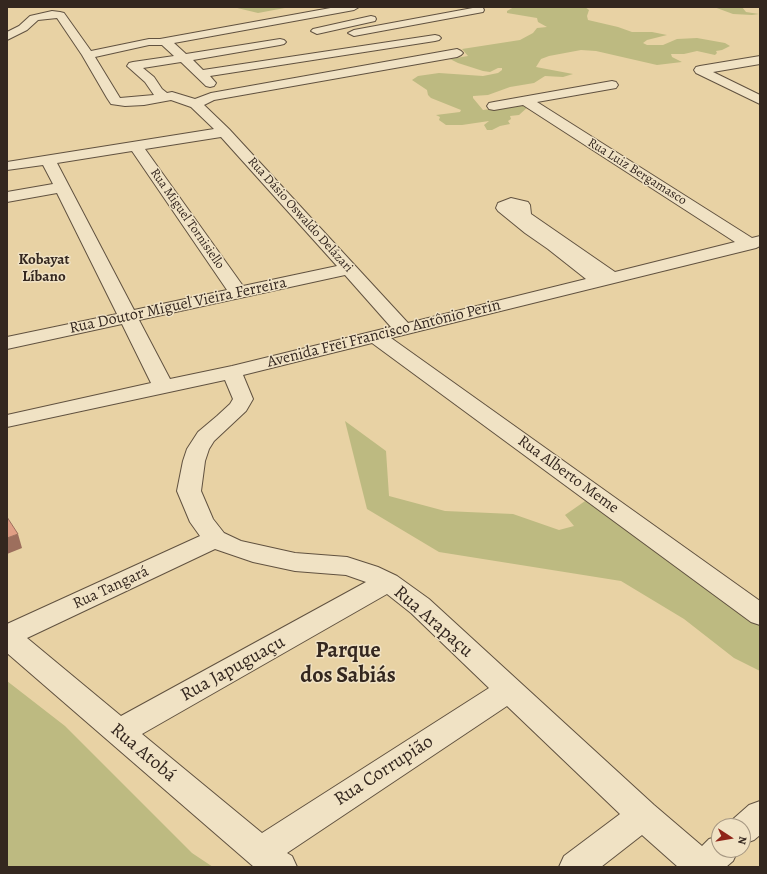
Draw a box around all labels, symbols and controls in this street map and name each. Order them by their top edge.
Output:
street label: Rua Luiz Bergamasco [585,135,689,209]
street label: Rua Dásio Oswaldo Delázari [244,154,356,276]
street label: Rua Miguel Tornisiello [146,166,228,272]
district label: Kobayat Líbano [19,251,69,286]
street label: Rua Doutor Miguel Vieira Ferreira [68,274,288,338]
street label: Avenida Frei Francisco Antônio Perin [265,296,503,372]
street label: Rua Alberto Meme [514,432,622,518]
street label: Rua Tangará [70,562,152,614]
street label: Rua Arapaçu [389,581,477,663]
street label: Rua Japuguaçu [177,631,289,707]
district label: Parque dos Sabiás [300,639,396,690]
street label: Rua Atobá [105,719,181,787]
street label: Rua Corrupião [330,731,438,811]
north arrow [711,818,751,858]
text: N [734,835,750,846]

